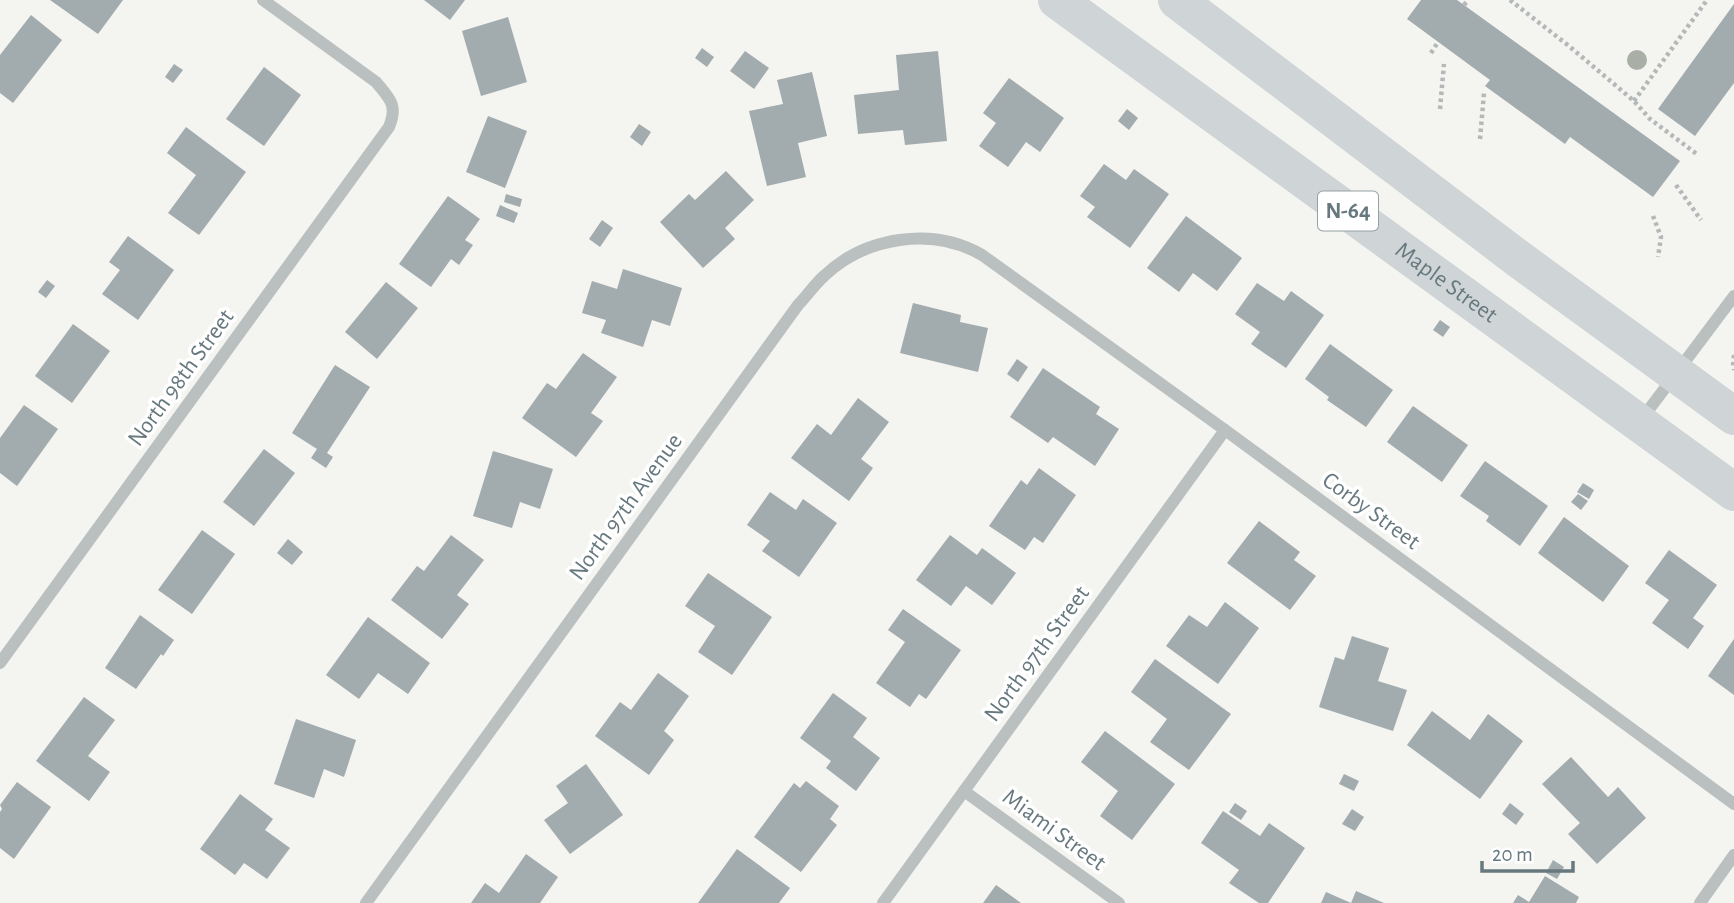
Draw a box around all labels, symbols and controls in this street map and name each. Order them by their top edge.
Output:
road number: N-64 [1318,192,1378,230]
street label: Maple Street [1391,238,1502,328]
street label: North 98th Street [124,305,239,451]
street label: North 97th Avenue [565,429,687,585]
street label: Corby Street [1318,468,1424,554]
street label: North 97th Street [980,581,1094,726]
street label: Miami Street [998,785,1110,875]
scale bar [1482,830,1573,874]
text: 20 m [1492,844,1533,865]

